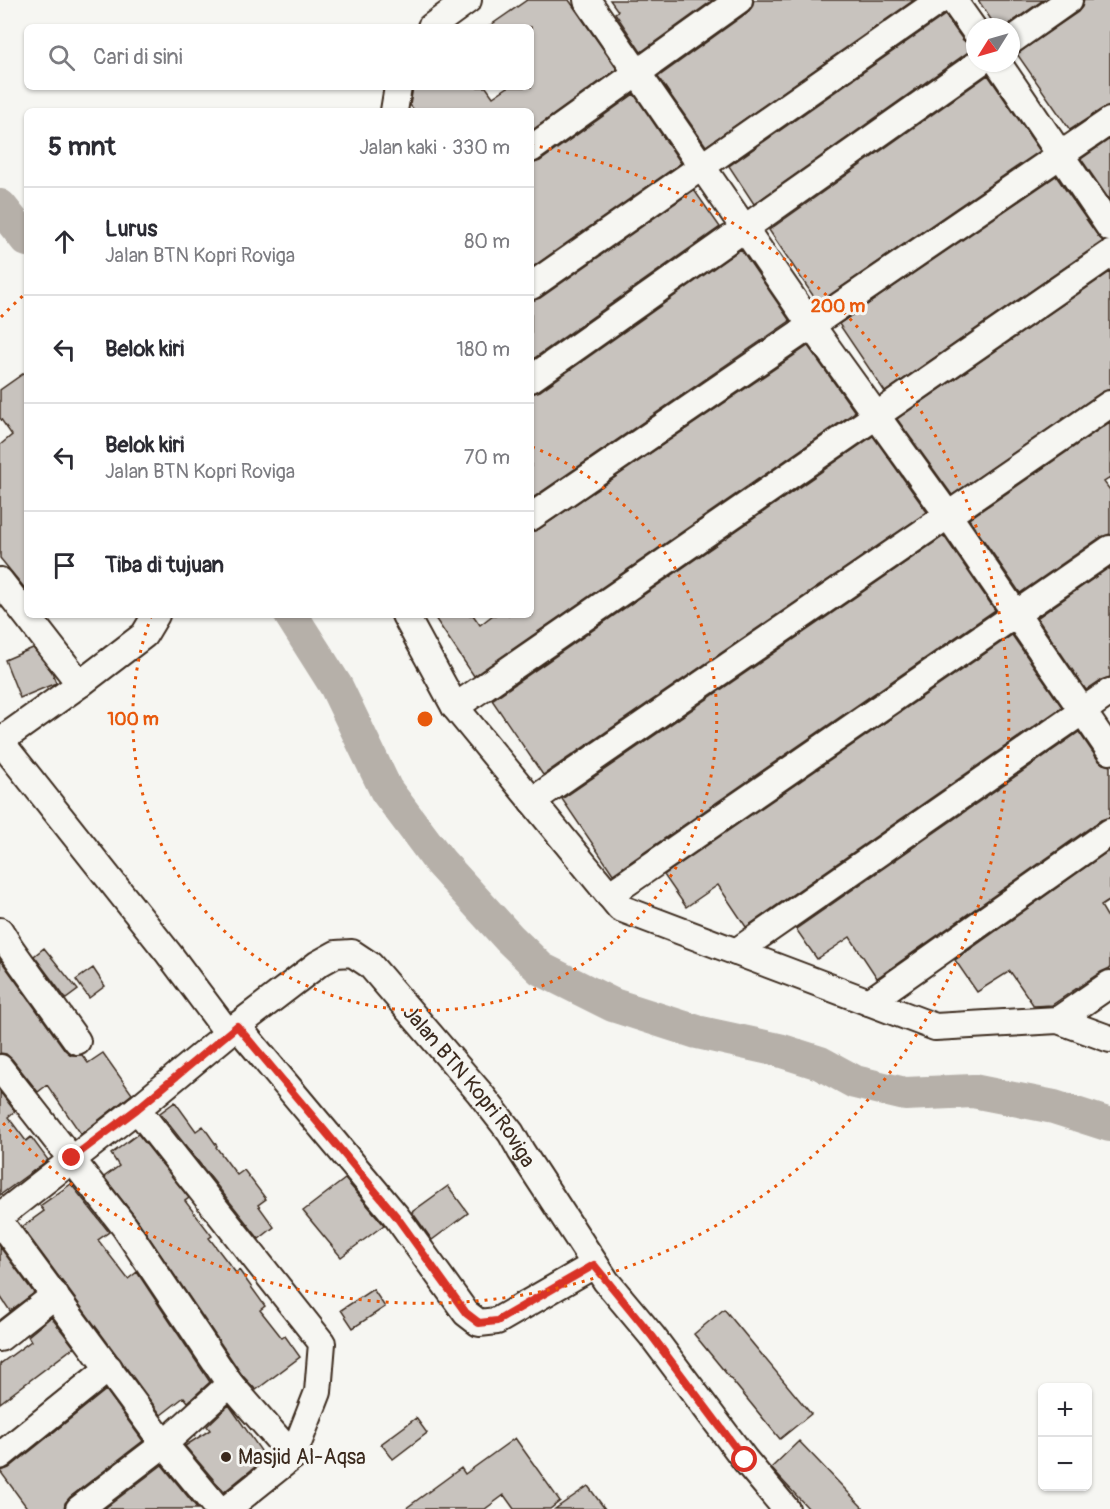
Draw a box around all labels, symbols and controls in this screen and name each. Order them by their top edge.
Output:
north arrow [966,18,1020,72]
search box [24,24,534,90]
icon: search [45,41,78,74]
text: Cari di sini [93,43,183,71]
text: 5 mnt [48,131,116,163]
text: Jalan kaki · 330 m [359,135,510,160]
text: Lurus [105,215,157,243]
icon: ahead [48,225,81,258]
text: 80 m [464,229,510,254]
text: Jalan BTN Kopri Roviga [105,243,295,268]
text: 200 m [811,295,865,318]
icon: left [48,333,81,366]
text: Belok kiri [105,335,184,363]
text: 180 m [456,337,510,362]
text: Belok kiri [105,431,184,459]
icon: left [48,441,81,474]
text: 70 m [464,445,510,470]
text: Jalan BTN Kopri Roviga [105,459,295,484]
icon: arrive [48,549,81,582]
text: Tiba di tujuan [105,551,224,579]
text: 100 m [107,708,159,731]
centre of rings [415,709,435,729]
street label: Jalan BTN Kopri Roviga [397,1000,541,1172]
route end [58,1144,84,1170]
map controls [1038,1383,1092,1491]
button: + [1038,1383,1092,1437]
button: − [1038,1437,1092,1491]
place label: Masjid Al-Aqsa [238,1444,366,1471]
route start [731,1446,757,1472]
marker: Masjid Al-Aqsa [219,1450,233,1464]

